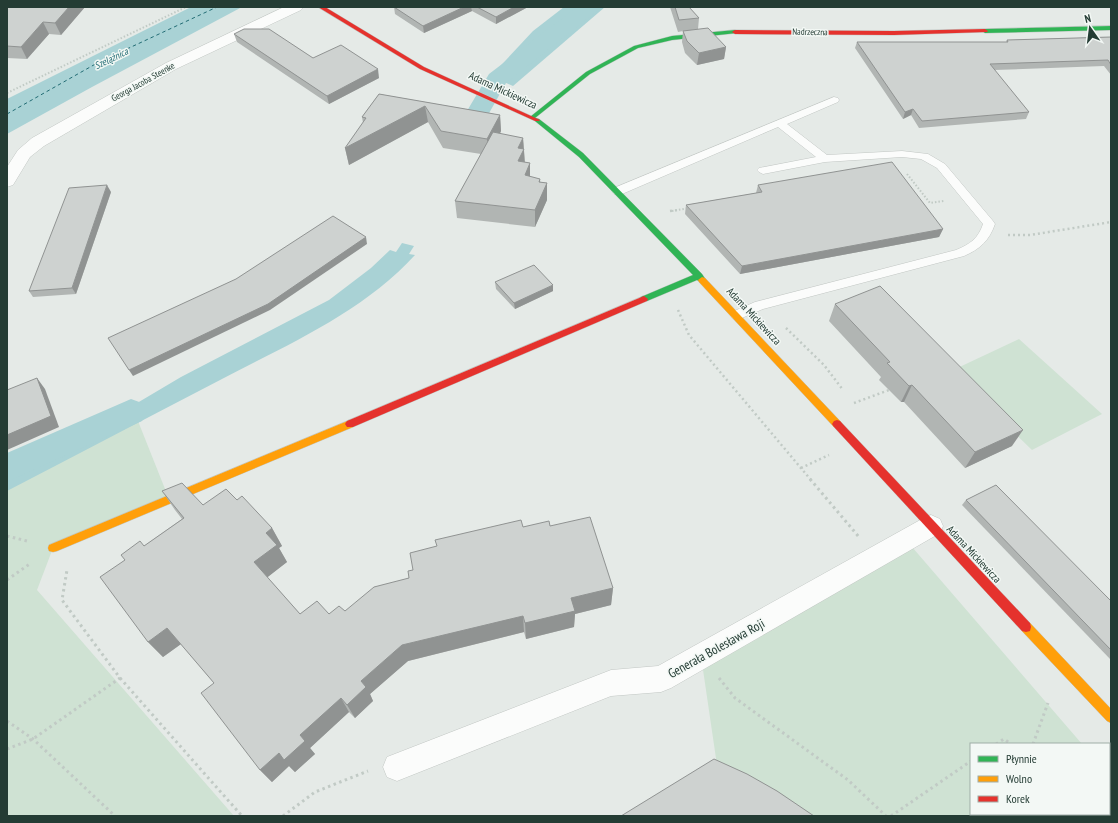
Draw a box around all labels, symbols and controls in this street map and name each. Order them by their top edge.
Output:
north arrow [1070,8,1110,48]
text: N [1083,11,1092,26]
street label: Nadrzeczna [792,26,828,37]
water label: Szelążnica [92,44,131,72]
street label: Georga Jacoba Steenke [109,59,177,103]
street label: Adama Mickiewicza [467,68,539,112]
street label: Adama Mickiewicza [724,284,784,348]
street label: Adama Mickiewicza [944,522,1004,586]
street label: Generała Bolesława Roji [665,615,768,682]
legend [970,743,1110,815]
text: Płynnie [1006,751,1037,766]
text: Wolno [1006,771,1032,786]
text: Korek [1006,791,1030,806]

